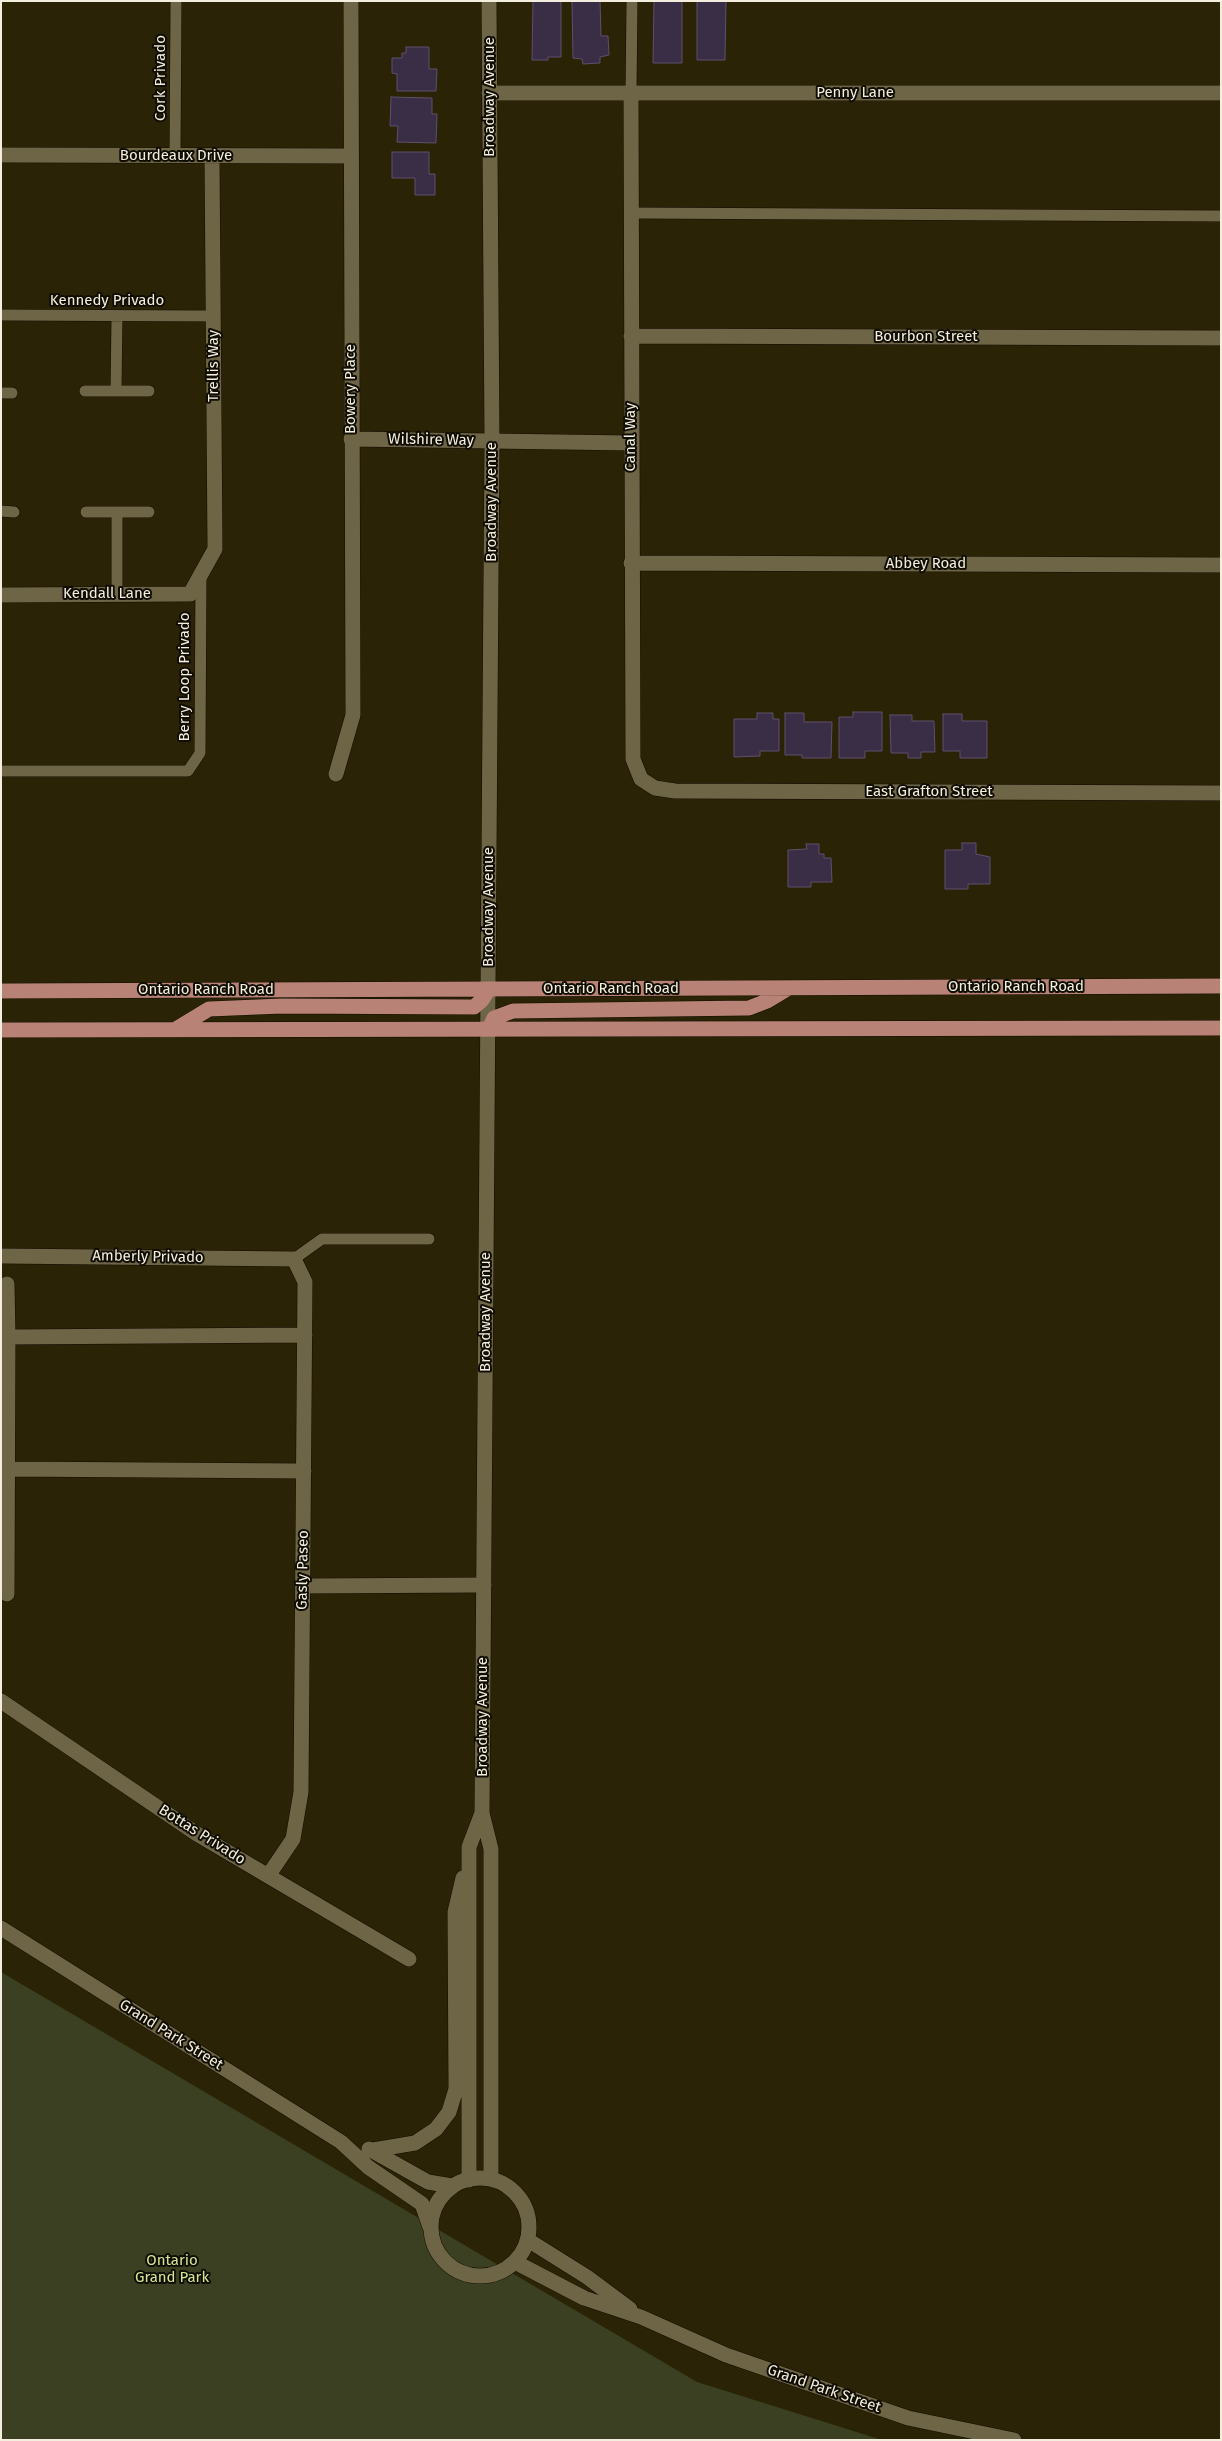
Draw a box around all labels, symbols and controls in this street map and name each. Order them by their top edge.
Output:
street label: Cork Privado [152,35,170,121]
street label: Broadway Avenue [481,37,499,157]
street label: Penny Lane [816,84,894,102]
street label: Bourdeaux Drive [120,147,232,165]
street label: Kennedy Privado [50,292,164,310]
street label: Bourbon Street [874,328,978,346]
street label: Trellis Way [205,330,223,402]
street label: Bowery Place [342,344,360,434]
street label: Canal Way [622,403,640,471]
street label: Wilshire Way [388,430,474,450]
street label: Broadway Avenue [483,442,501,562]
street label: Abbey Road [886,555,966,573]
street label: Kendall Lane [63,585,151,603]
street label: Berry Loop Privado [176,612,194,742]
street label: East Grafton Street [865,783,993,801]
street label: Broadway Avenue [480,847,498,967]
street label: Ontario Ranch Road [948,978,1084,996]
street label: Ontario Ranch Road [543,980,679,998]
street label: Ontario Ranch Road [138,981,274,999]
street label: Amberly Privado [92,1247,204,1267]
street label: Broadway Avenue [477,1252,495,1372]
street label: Gasly Paseo [293,1530,313,1610]
street label: Broadway Avenue [474,1657,492,1777]
street label: Bottas Privado [155,1801,249,1869]
street label: Grand Park Street [116,1996,226,2074]
park label: Ontario Grand Park [135,2252,209,2287]
street label: Grand Park Street [765,2361,883,2417]

